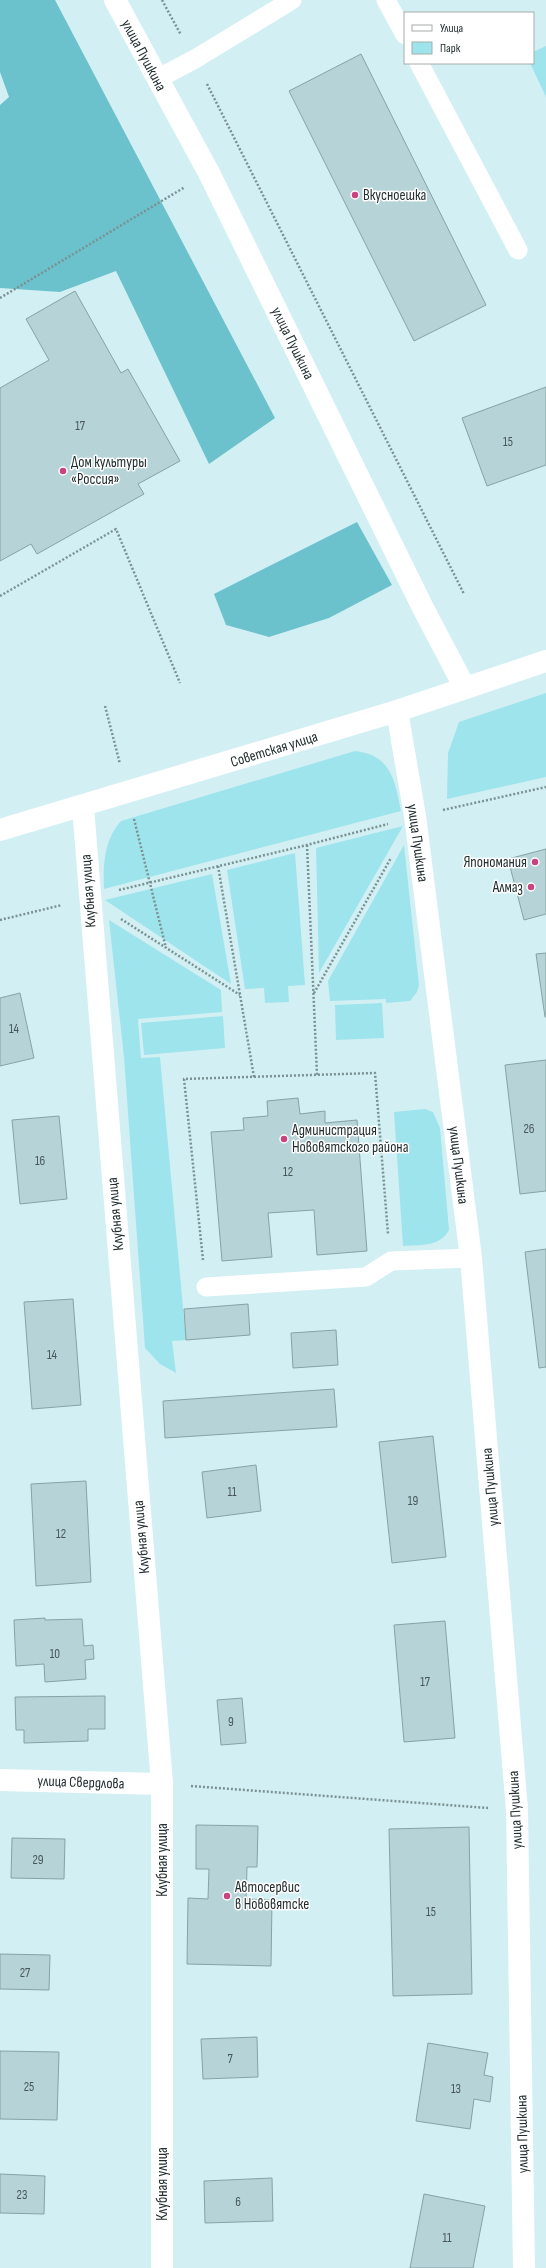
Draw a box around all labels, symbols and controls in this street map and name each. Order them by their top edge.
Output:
legend [404,12,534,64]
street label: улица Пушкина [117,16,170,95]
text: Улица [440,21,464,36]
text: Парк [440,41,461,56]
place label: Вкусноешка [363,186,427,205]
marker: Вкусноешка [350,190,360,200]
street label: улица Пушкина [267,304,318,383]
house number: 17 [75,418,86,434]
house number: 15 [503,434,513,450]
place label: Дом культуры «Россия» [71,453,147,489]
marker: Дом культуры «Россия» [58,466,68,476]
street label: Советская улица [228,727,320,772]
street label: улица Пушкина [403,803,432,883]
street label: Клубная улица [76,853,101,928]
place label: Япономания [463,853,527,872]
marker: Япономания [530,857,540,867]
place label: Алмаз [492,878,523,897]
marker: Алмаз [526,882,536,892]
house number: 14 [9,1021,20,1037]
place label: Администрация Нововятского района [291,1121,409,1157]
house number: 26 [523,1121,535,1137]
street label: улица Пушкина [444,1125,473,1205]
marker: Администрация Нововятского района [279,1134,289,1144]
house number: 16 [35,1153,45,1169]
house number: 12 [283,1164,293,1180]
street label: Клубная улица [103,1176,128,1251]
house number: 14 [47,1347,58,1363]
street label: улица Пушкина [478,1447,503,1527]
house number: 11 [227,1484,237,1500]
house number: 19 [408,1493,418,1509]
street label: Клубная улица [129,1499,154,1574]
house number: 12 [56,1526,66,1542]
house number: 10 [50,1646,60,1662]
house number: 17 [420,1674,431,1690]
house number: 9 [228,1714,234,1730]
street label: улица Пушкина [504,1770,527,1850]
street label: улица Свердлова [37,1771,125,1794]
street label: Клубная улица [153,1823,172,1897]
house number: 29 [32,1852,44,1868]
place label: Автосервис в Нововятске [234,1878,309,1914]
marker: Автосервис в Нововятске [222,1891,232,1901]
house number: 15 [426,1904,436,1920]
house number: 27 [20,1965,31,1981]
house number: 7 [227,2051,233,2067]
house number: 25 [24,2079,34,2095]
house number: 13 [451,2081,461,2097]
street label: улица Пушкина [512,2094,533,2173]
street label: Клубная улица [153,2147,172,2221]
house number: 23 [17,2187,27,2203]
house number: 6 [235,2194,241,2210]
house number: 11 [442,2230,452,2246]

